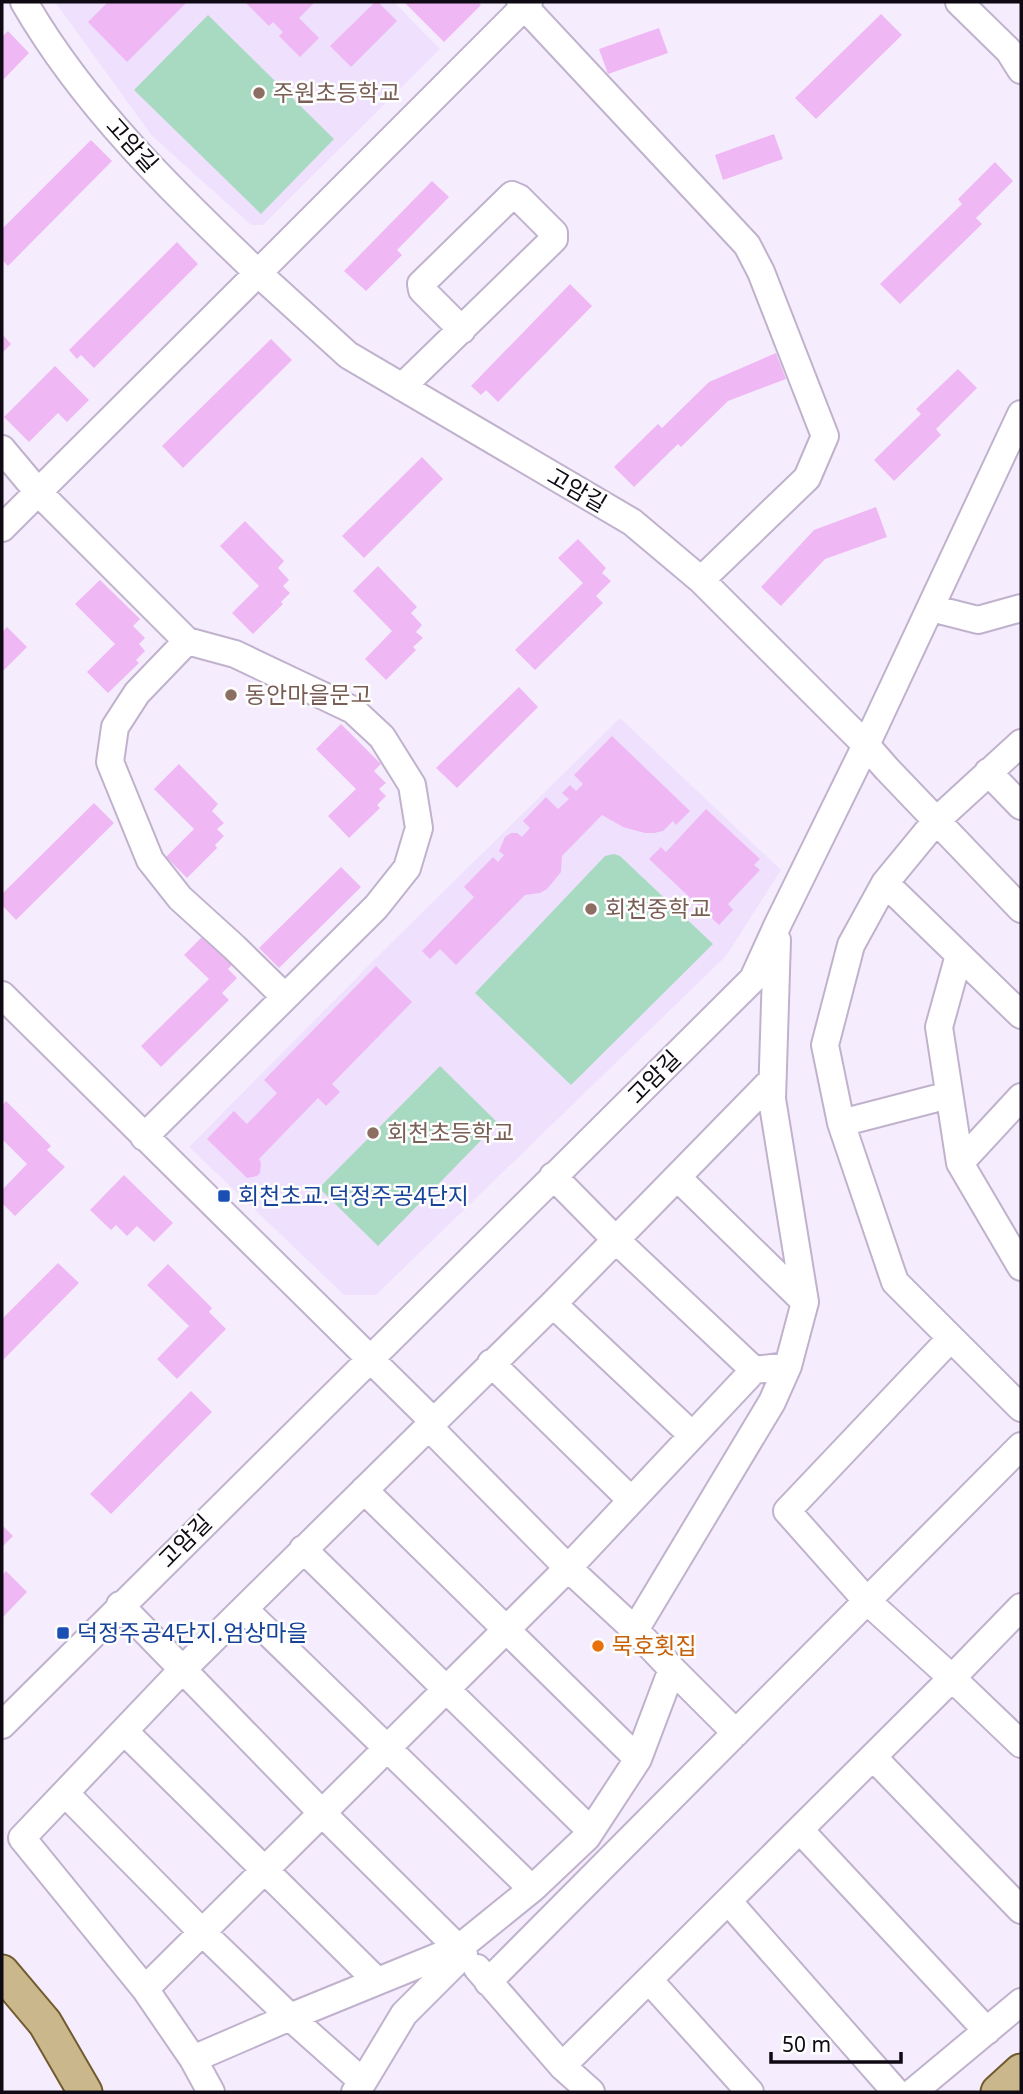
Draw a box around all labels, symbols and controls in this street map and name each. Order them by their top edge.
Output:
place label: 주원초등학교 [273,76,400,108]
marker: 주원초등학교 [251,85,267,101]
street label: 고암길 [100,110,166,179]
street label: 고암길 [542,459,613,519]
place label: 동안마을문고 [245,678,372,710]
marker: 동안마을문고 [223,687,239,703]
place label: 회천중학교 [605,892,711,924]
marker: 회천중학교 [583,901,599,917]
street label: 고암길 [620,1043,687,1110]
place label: 회천초등학교 [387,1116,514,1148]
marker: 회천초등학교 [365,1125,381,1141]
place label: 회천초교.덕정주공4단지 [238,1179,469,1211]
marker: 회천초교.덕정주공4단지 [216,1188,232,1204]
street label: 고암길 [151,1507,218,1574]
place label: 덕정주공4단지.엄상마을 [77,1616,308,1648]
marker: 덕정주공4단지.엄상마을 [55,1625,71,1641]
place label: 묵호횟집 [612,1629,697,1661]
marker: 묵호횟집 [590,1638,606,1654]
scale bar [771,2021,900,2064]
text: 50 m [782,2030,831,2058]

